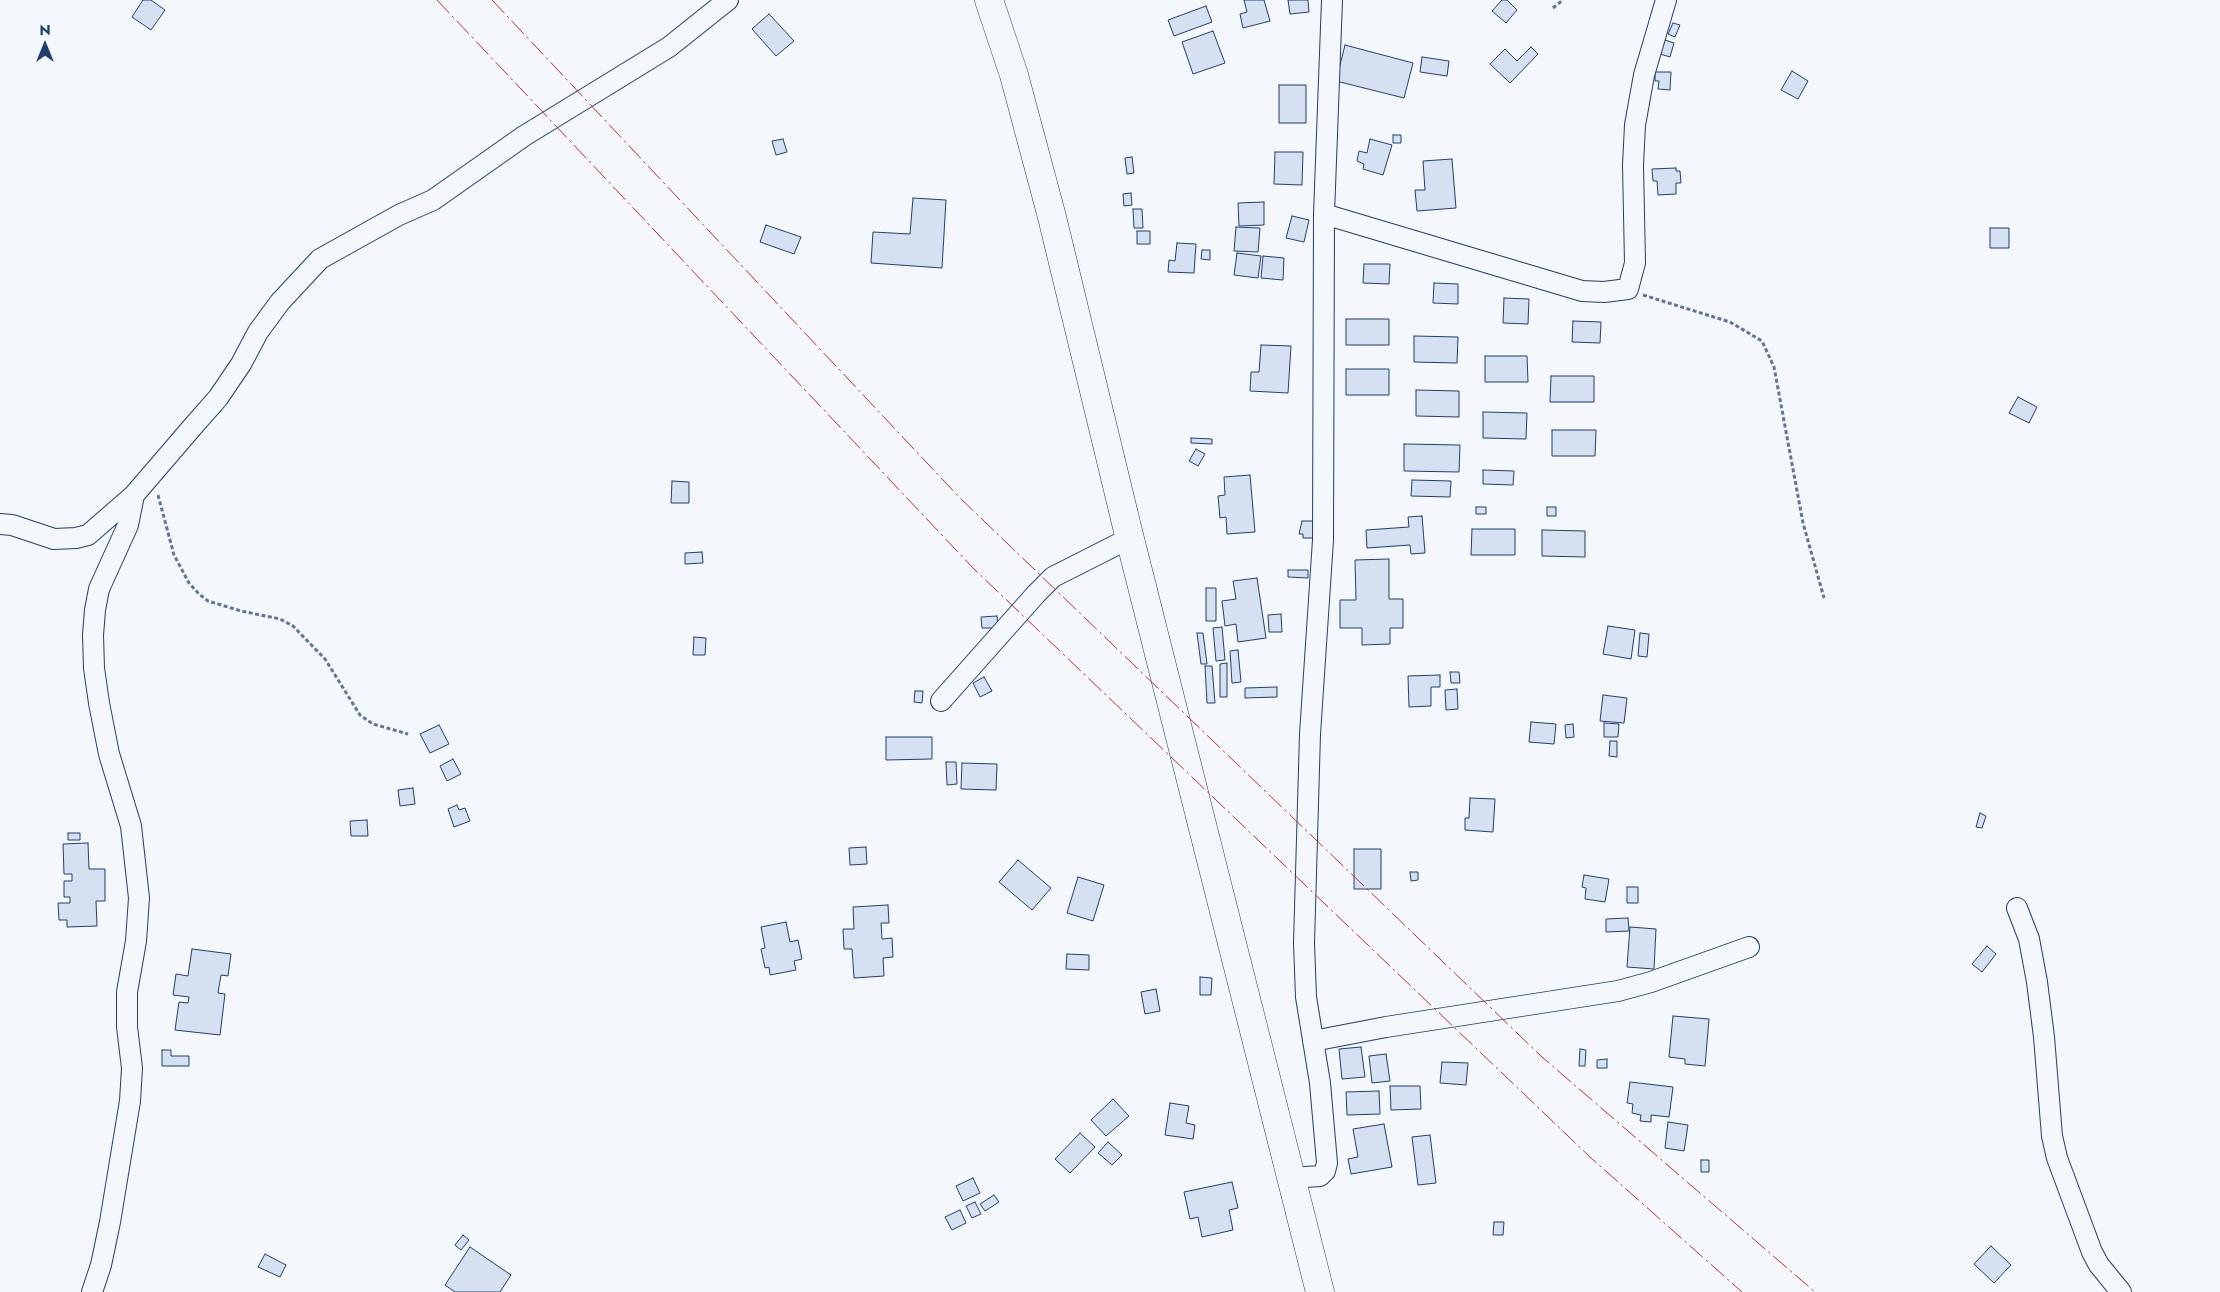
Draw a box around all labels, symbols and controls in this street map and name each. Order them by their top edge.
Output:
north arrow [20,20,70,70]
text: N [39,20,51,40]

